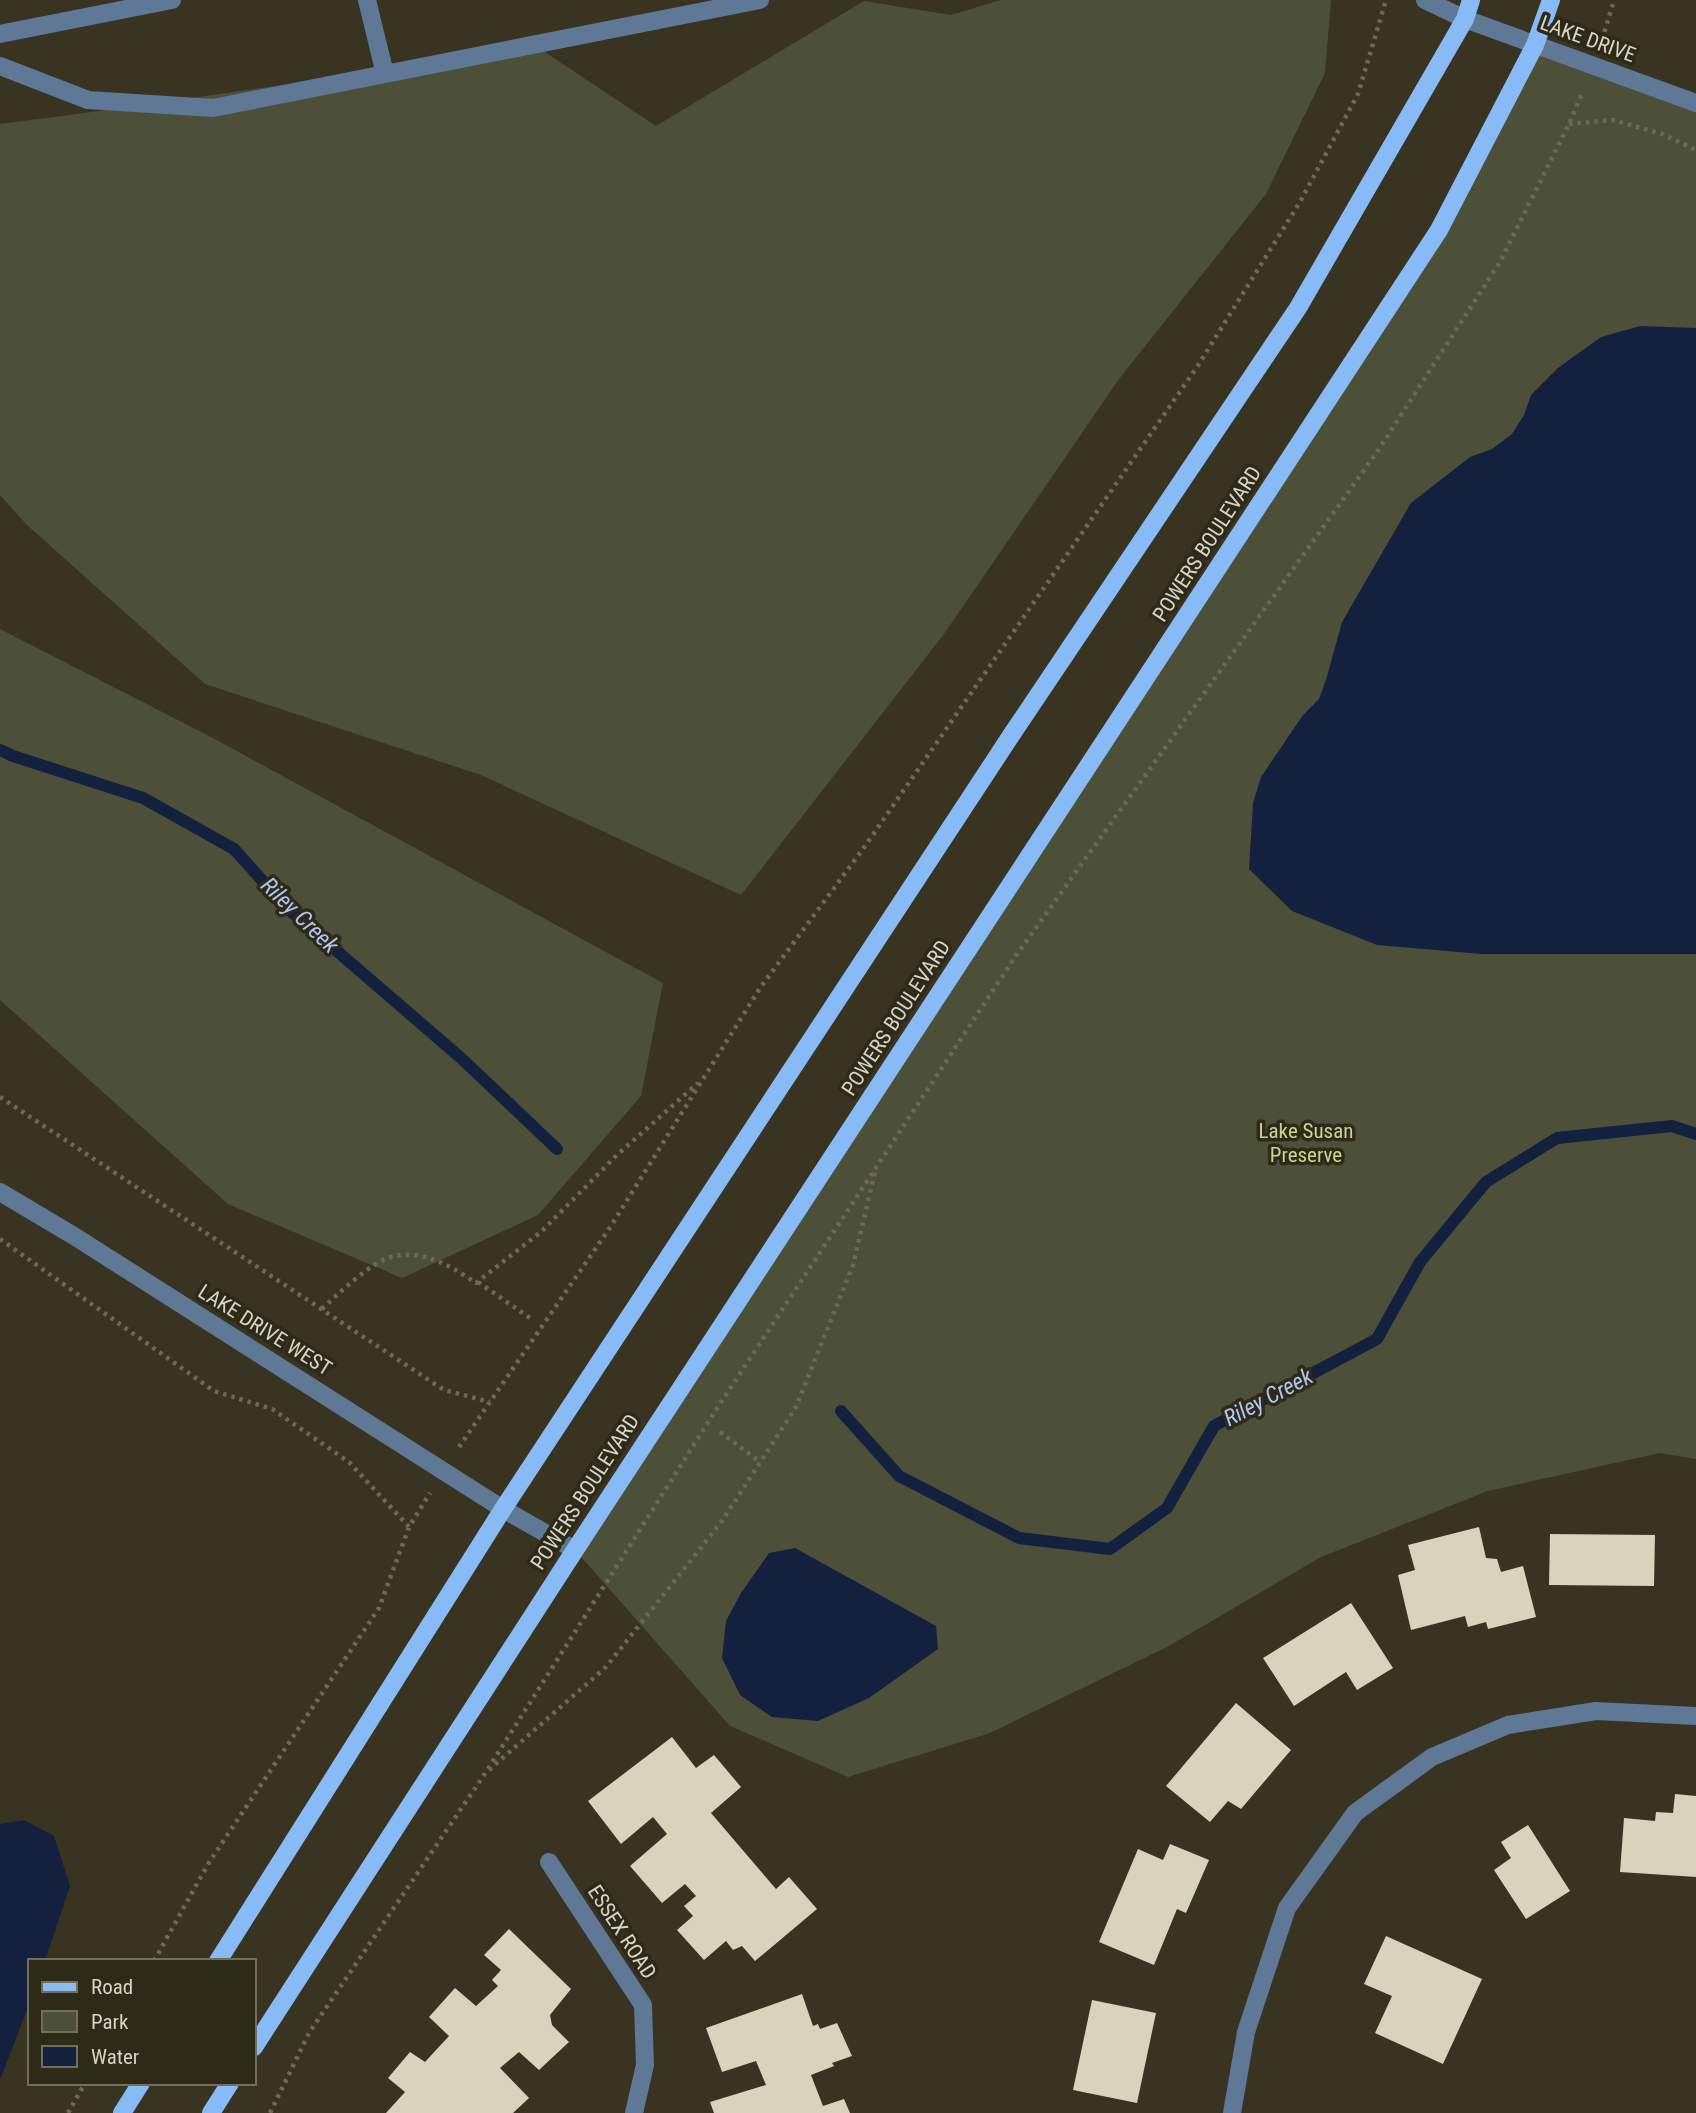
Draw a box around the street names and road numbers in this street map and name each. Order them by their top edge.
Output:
street label: LAKE DRIVE [1537,11,1639,67]
street label: POWERS BOULEVARD [1148,462,1266,626]
street label: POWERS BOULEVARD [837,936,955,1100]
street label: LAKE DRIVE WEST [194,1279,336,1381]
street label: POWERS BOULEVARD [526,1410,644,1574]
street label: ESSEX ROAD [583,1881,661,1983]

